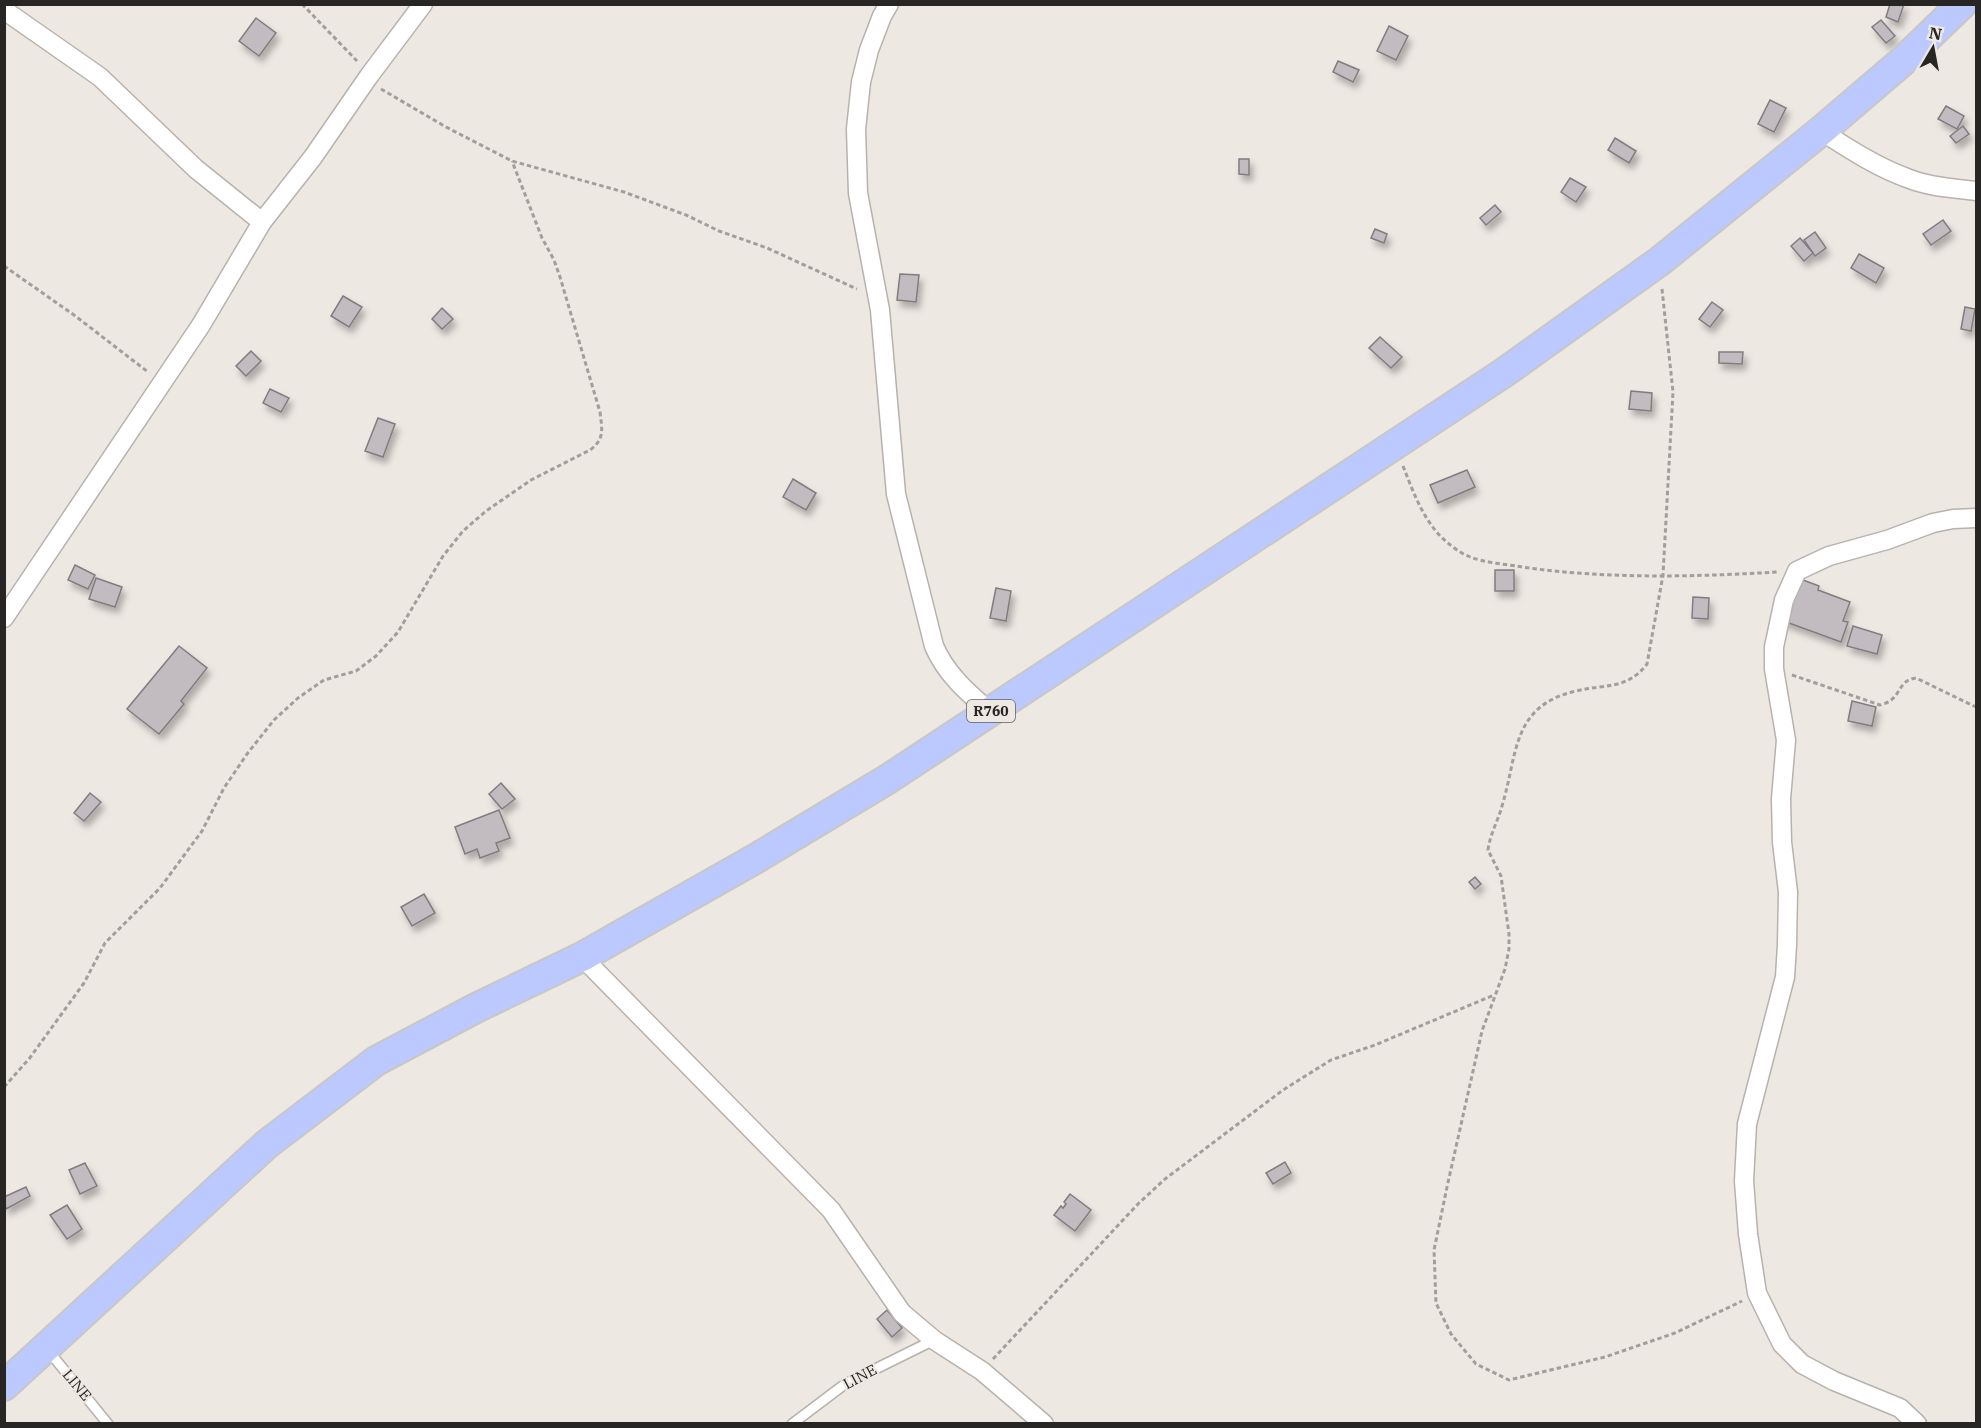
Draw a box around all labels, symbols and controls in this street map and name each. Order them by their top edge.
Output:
north arrow [1903,18,1963,78]
text: N [1928,22,1944,44]
road number: R760 [967,700,1015,722]
street label: LINE [840,1360,880,1393]
street label: LINE [59,1365,96,1404]

